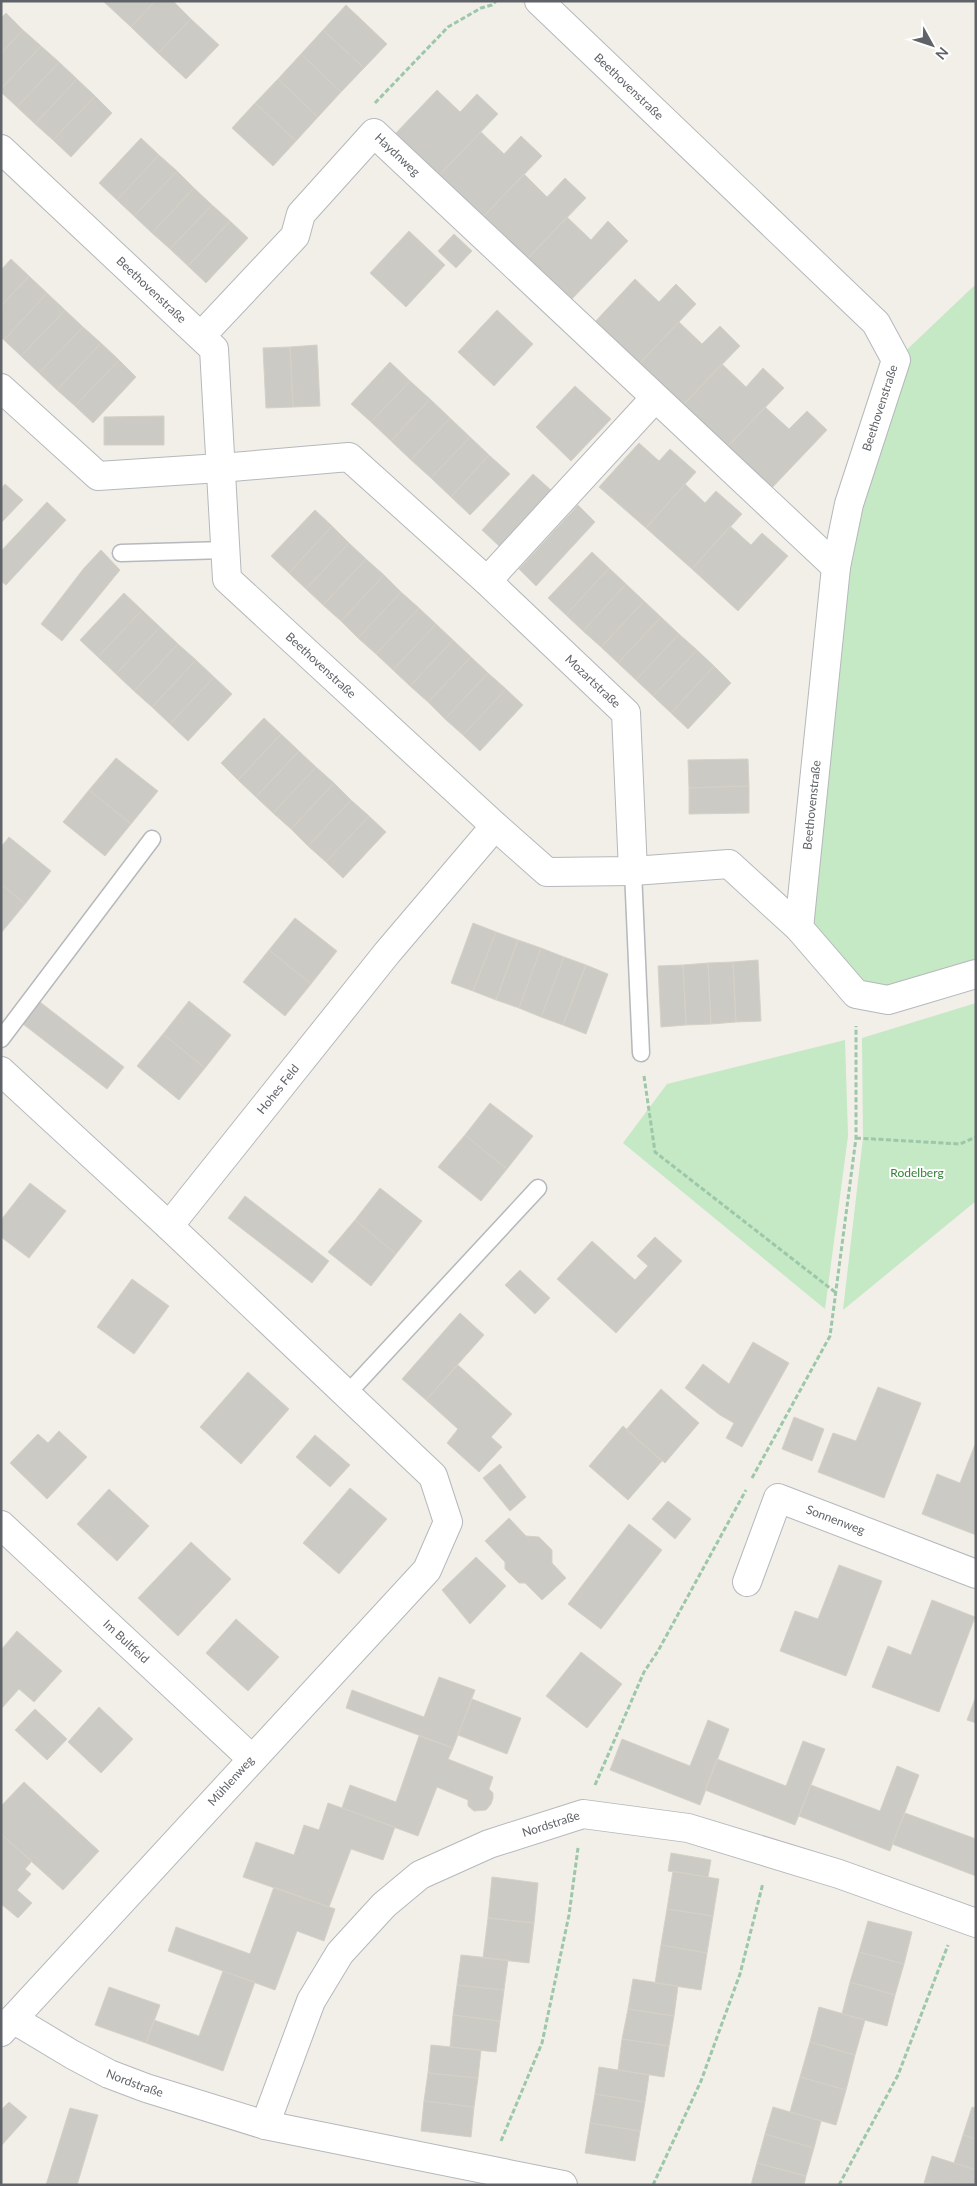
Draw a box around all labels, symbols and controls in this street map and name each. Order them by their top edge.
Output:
north arrow [907,20,957,70]
text: N [932,44,952,63]
street label: Beethovenstraße [591,50,667,123]
street label: Haydnweg [372,130,423,179]
street label: Beethovenstraße [114,253,190,326]
street label: Beethovenstraße [858,363,901,453]
street label: Beethovenstraße [283,629,359,701]
street label: Mozartstraße [562,651,624,711]
street label: Beethovenstraße [799,759,824,851]
street label: Hohes Feld [253,1061,302,1117]
park label: Rodelberg [890,1165,944,1180]
street label: Sonnenweg [804,1502,867,1538]
street label: Im Bultfeld [100,1616,153,1666]
street label: Mühlenweg [204,1753,257,1809]
street label: Nordstraße [520,1808,582,1840]
street label: Nordstraße [104,2066,165,2100]

